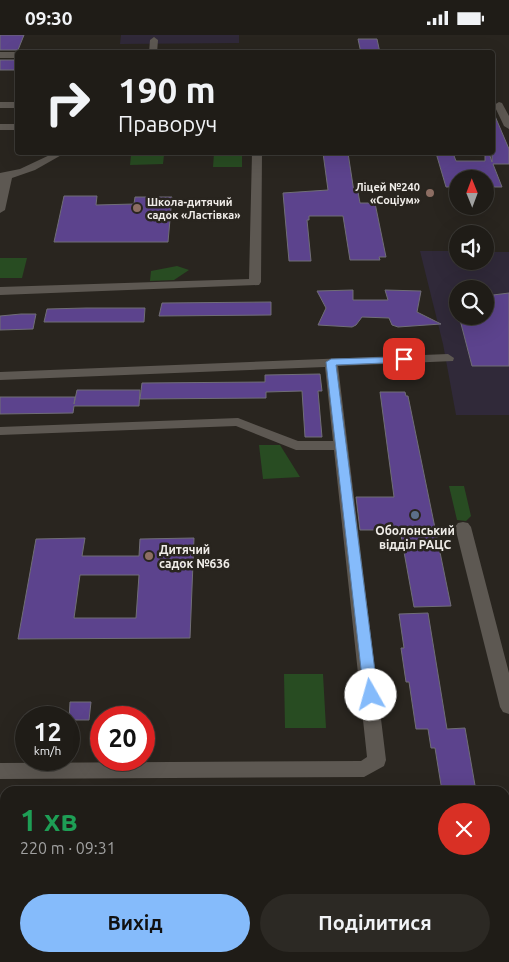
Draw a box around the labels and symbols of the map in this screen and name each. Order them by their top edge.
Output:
north arrow [449,170,494,215]
place label: Ліцей №240 «Соціум» [355,181,420,206]
marker: Ліцей №240 «Соціум» [424,187,436,199]
place label: Школа-дитячий садок «Ластівка» [147,196,241,221]
marker: Школа-дитячий садок «Ластівка» [131,202,143,214]
pin [383,338,425,380]
marker: Оболонський відділ РАЦС [409,509,421,521]
place label: Оболонський відділ РАЦС [375,524,455,551]
place label: Дитячий садок №636 [159,543,230,570]
marker: Дитячий садок №636 [143,550,155,562]
position arrow [344,668,396,720]
speed limit sign: 20 [90,706,155,771]

